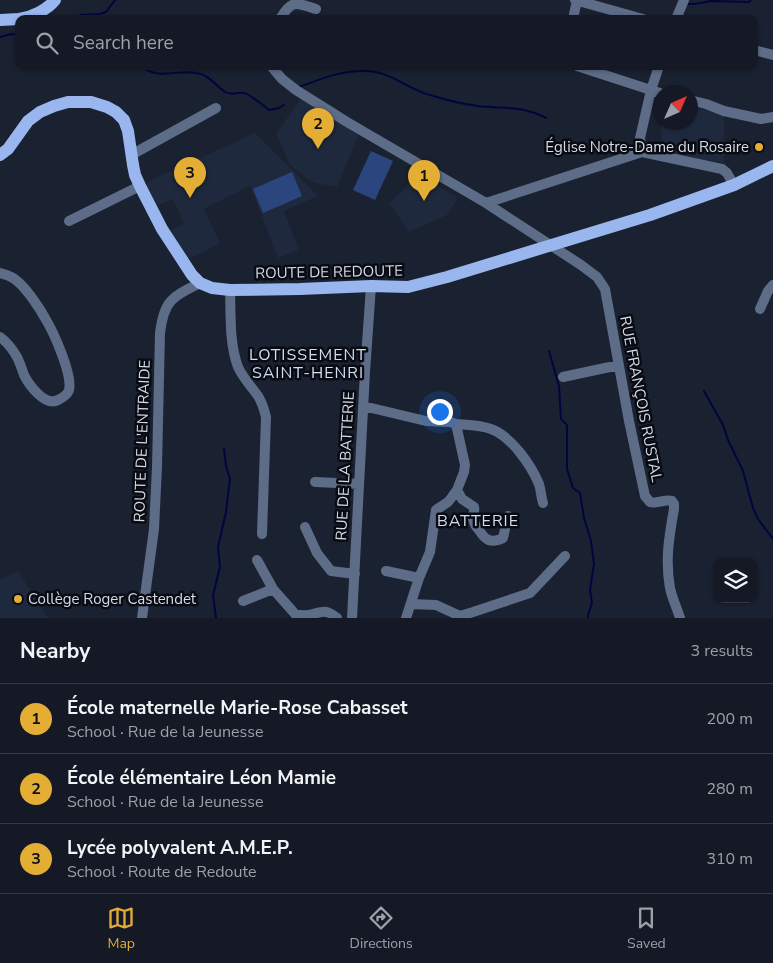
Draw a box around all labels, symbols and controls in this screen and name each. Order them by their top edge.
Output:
search box [15,15,758,70]
icon: search [33,29,61,57]
text: Search here [73,30,174,56]
north arrow [653,85,698,130]
pin: 2 [302,108,334,149]
place label: Église Notre-Dame du Rosaire [545,137,749,157]
marker: Église Notre-Dame du Rosaire [753,141,765,153]
pin: 3 [174,157,206,198]
pin: 1 [408,160,440,201]
street label: ROUTE DE REDOUTE [255,261,403,283]
street label: RUE FRANÇOIS RUSTAL [615,314,667,484]
district label: LOTISSEMENT SAINT-HENRI [249,344,367,384]
street label: ROUTE DE L'ENTRAIDE [129,359,155,523]
street label: RUE DE LA BATTERIE [331,391,359,541]
your location [427,399,453,425]
district label: BATTERIE [437,510,519,532]
map controls [713,558,758,603]
button: layers [713,558,758,603]
place label: Collège Roger Castendet [28,589,197,609]
marker: Collège Roger Castendet [12,593,24,605]
text: Nearby [20,637,90,665]
text: 3 results [691,640,753,662]
text: École maternelle Marie-Rose Cabasset [67,695,408,721]
text: 1 [31,708,41,730]
text: 200 m [706,708,753,730]
text: School · Rue de la Jeunesse [67,721,264,743]
text: École élémentaire Léon Mamie [67,765,336,791]
text: 2 [31,778,41,800]
text: 280 m [706,778,753,800]
text: School · Rue de la Jeunesse [67,791,264,813]
text: Lycée polyvalent A.M.E.P. [67,835,293,861]
text: 3 [31,848,41,870]
text: 310 m [706,848,753,870]
text: School · Route de Redoute [67,861,257,883]
tab: Map [107,904,135,953]
tab: Directions [350,904,413,953]
tab: Saved [627,904,666,953]

